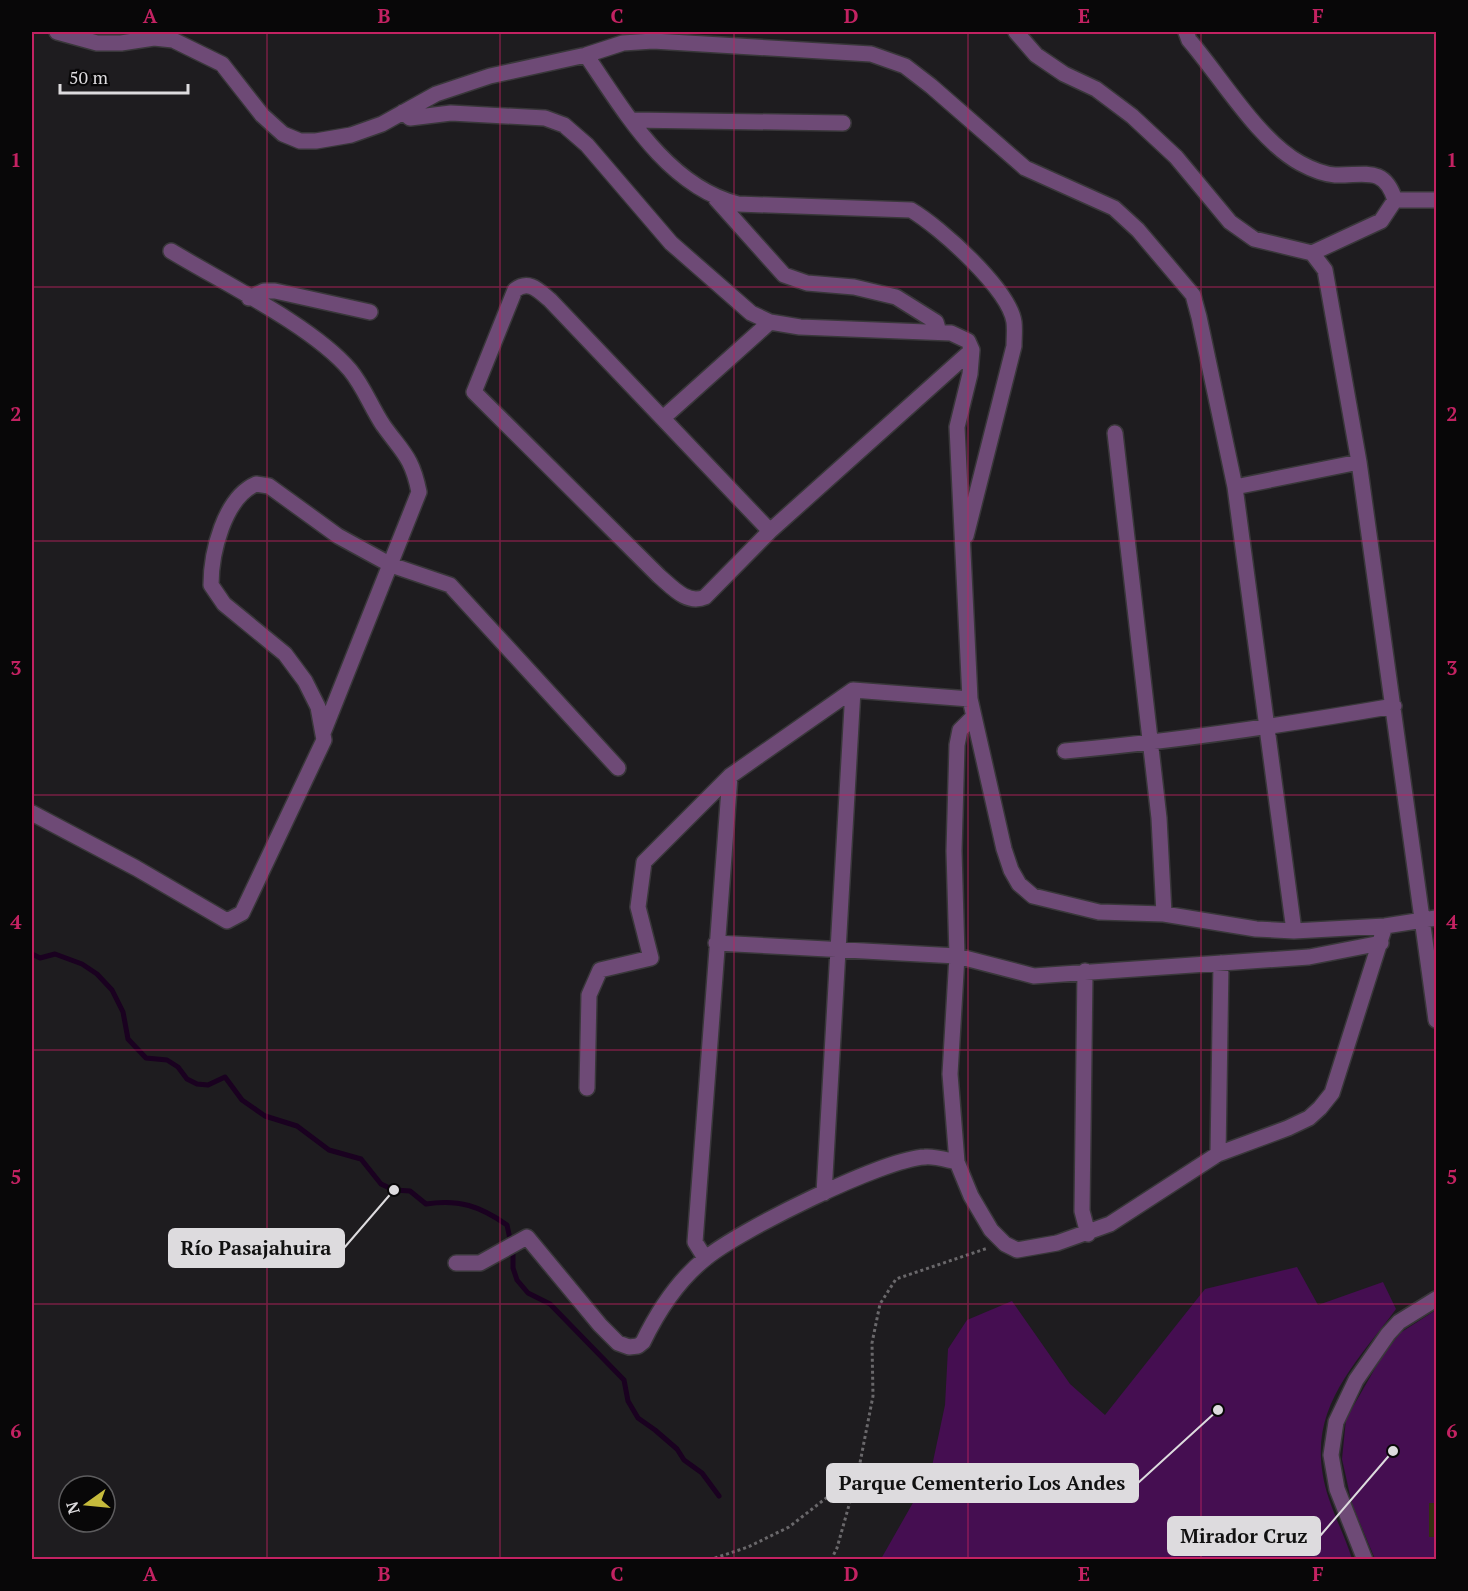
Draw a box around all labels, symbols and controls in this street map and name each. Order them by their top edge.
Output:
text: A [143,2,158,29]
text: B [378,2,391,29]
text: C [610,2,624,29]
text: D [844,2,858,29]
text: E [1078,2,1090,29]
text: F [1312,2,1324,29]
scale bar [60,57,188,95]
text: 50 m [69,65,109,89]
text: 1 [10,146,22,173]
text: 1 [1446,146,1458,173]
text: 2 [10,400,22,427]
text: 2 [1446,400,1458,427]
text: 3 [10,654,22,681]
text: 3 [1446,654,1458,681]
text: 4 [10,908,22,935]
text: 4 [1446,908,1458,935]
text: 5 [10,1163,22,1190]
text: 5 [1446,1163,1458,1190]
callout: Río Pasajahuira [169,1229,344,1267]
text: Río Pasajahuira [180,1234,332,1261]
text: 6 [10,1417,22,1444]
text: 6 [1446,1417,1458,1444]
callout: Parque Cementerio Los Andes [827,1464,1138,1502]
text: Parque Cementerio Los Andes [839,1469,1125,1496]
north arrow [57,1474,117,1534]
text: N [60,1499,85,1517]
callout: Mirador Cruz [1168,1517,1320,1555]
text: Mirador Cruz [1180,1522,1308,1549]
text: A [143,1560,158,1587]
text: B [378,1560,391,1587]
text: C [610,1560,624,1587]
text: D [844,1560,858,1587]
text: E [1078,1560,1090,1587]
text: F [1312,1560,1324,1587]

